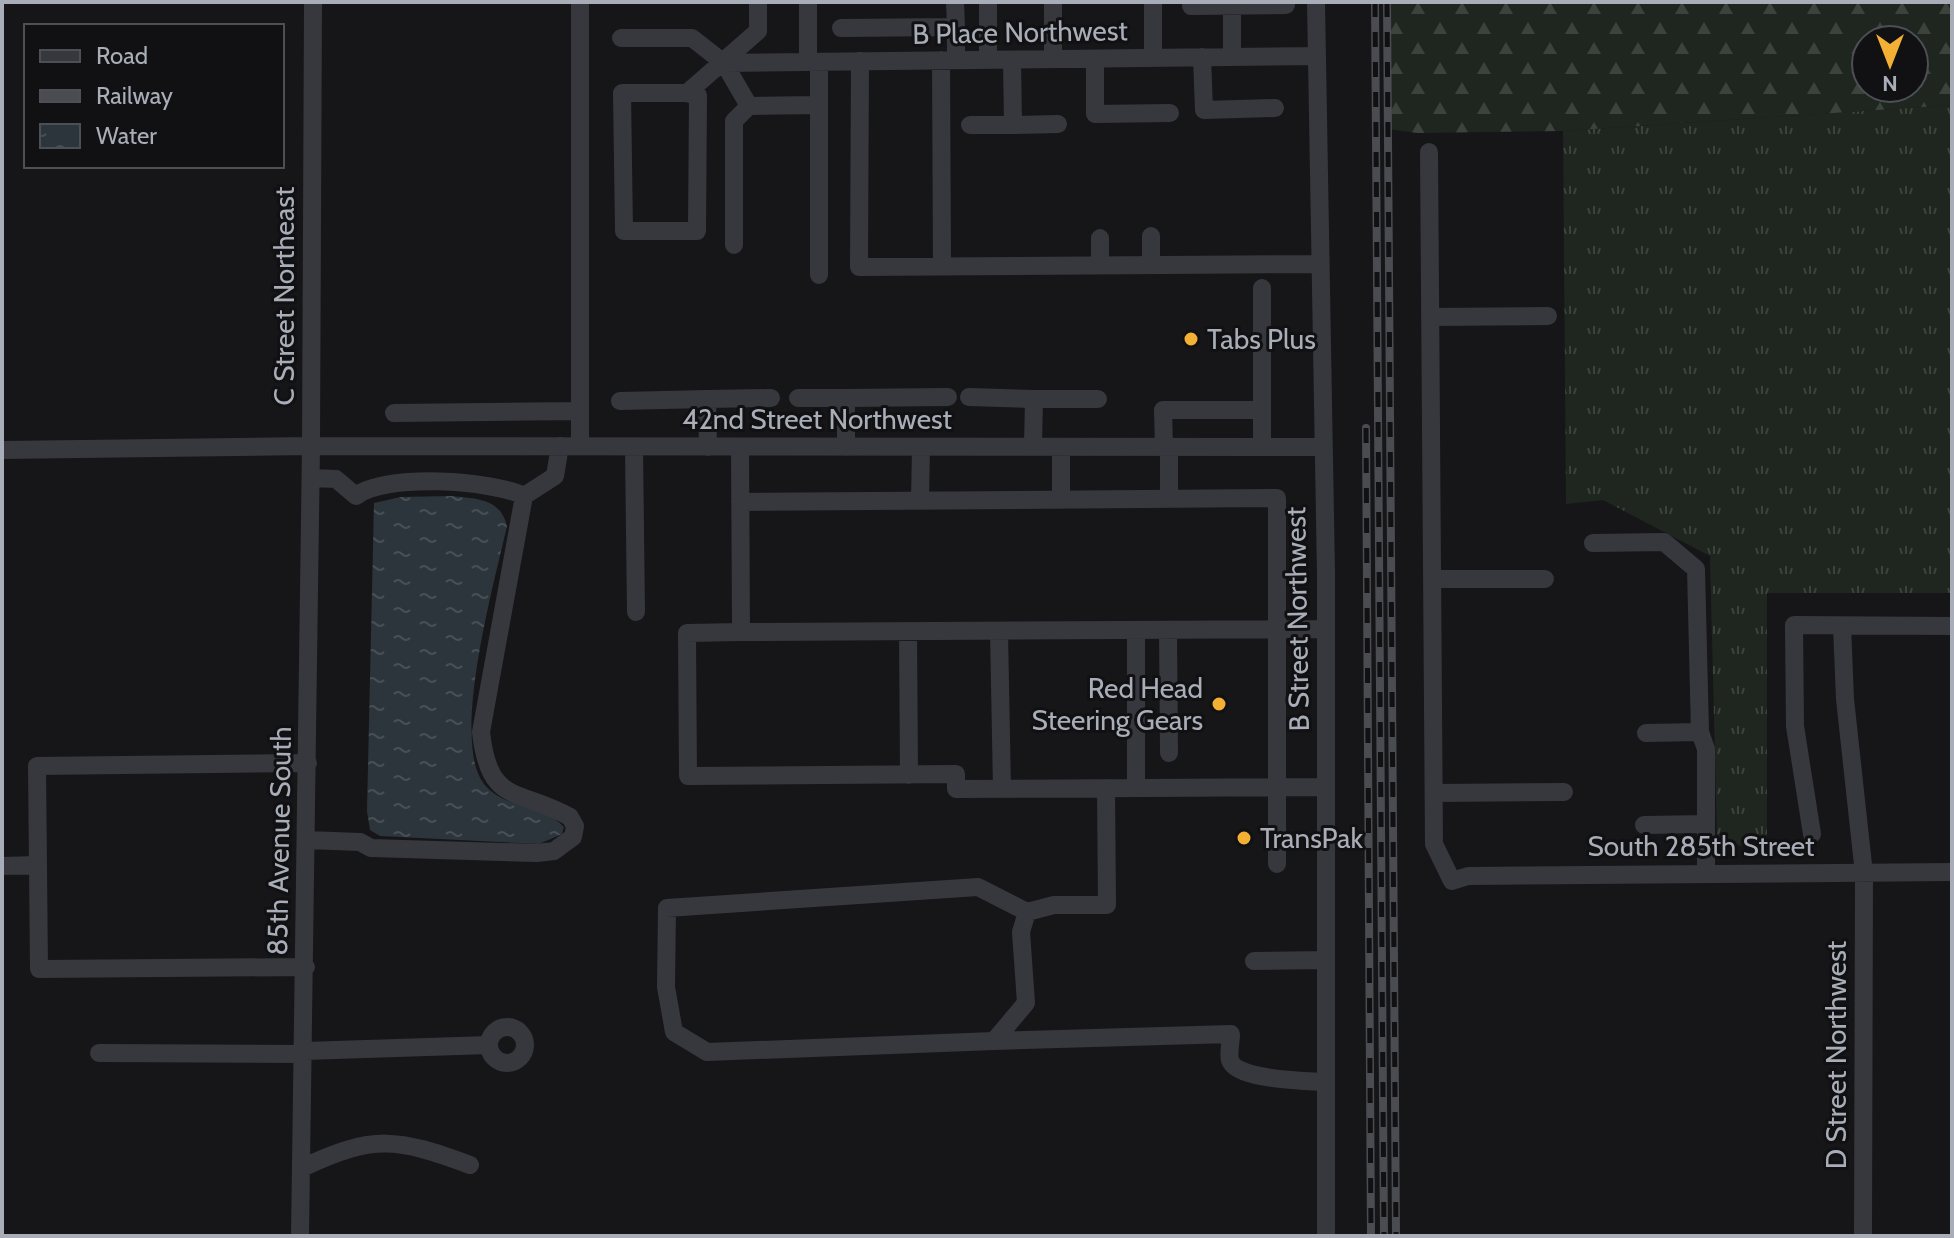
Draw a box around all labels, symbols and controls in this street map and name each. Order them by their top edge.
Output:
street label: B Place Northwest [912,13,1128,51]
legend [24,24,284,168]
north arrow [1850,24,1930,104]
text: Road [96,41,148,70]
text: N [1882,70,1898,97]
text: Railway [96,81,173,110]
text: Water [96,121,157,150]
street label: C Street Northeast [267,187,301,405]
place label: Tabs Plus [1207,322,1316,356]
marker: Tabs Plus [1182,330,1200,348]
street label: 42nd Street Northwest [682,402,952,436]
street label: B Street Northwest [1278,506,1316,732]
place label: Red Head Steering Gears [1032,671,1203,737]
marker: Red Head Steering Gears [1210,695,1228,713]
street label: 85th Avenue South [260,726,298,956]
place label: TransPak [1260,821,1363,855]
marker: TransPak [1235,829,1253,847]
street label: South 285th Street [1588,829,1815,863]
street label: D Street Northwest [1819,941,1853,1169]

